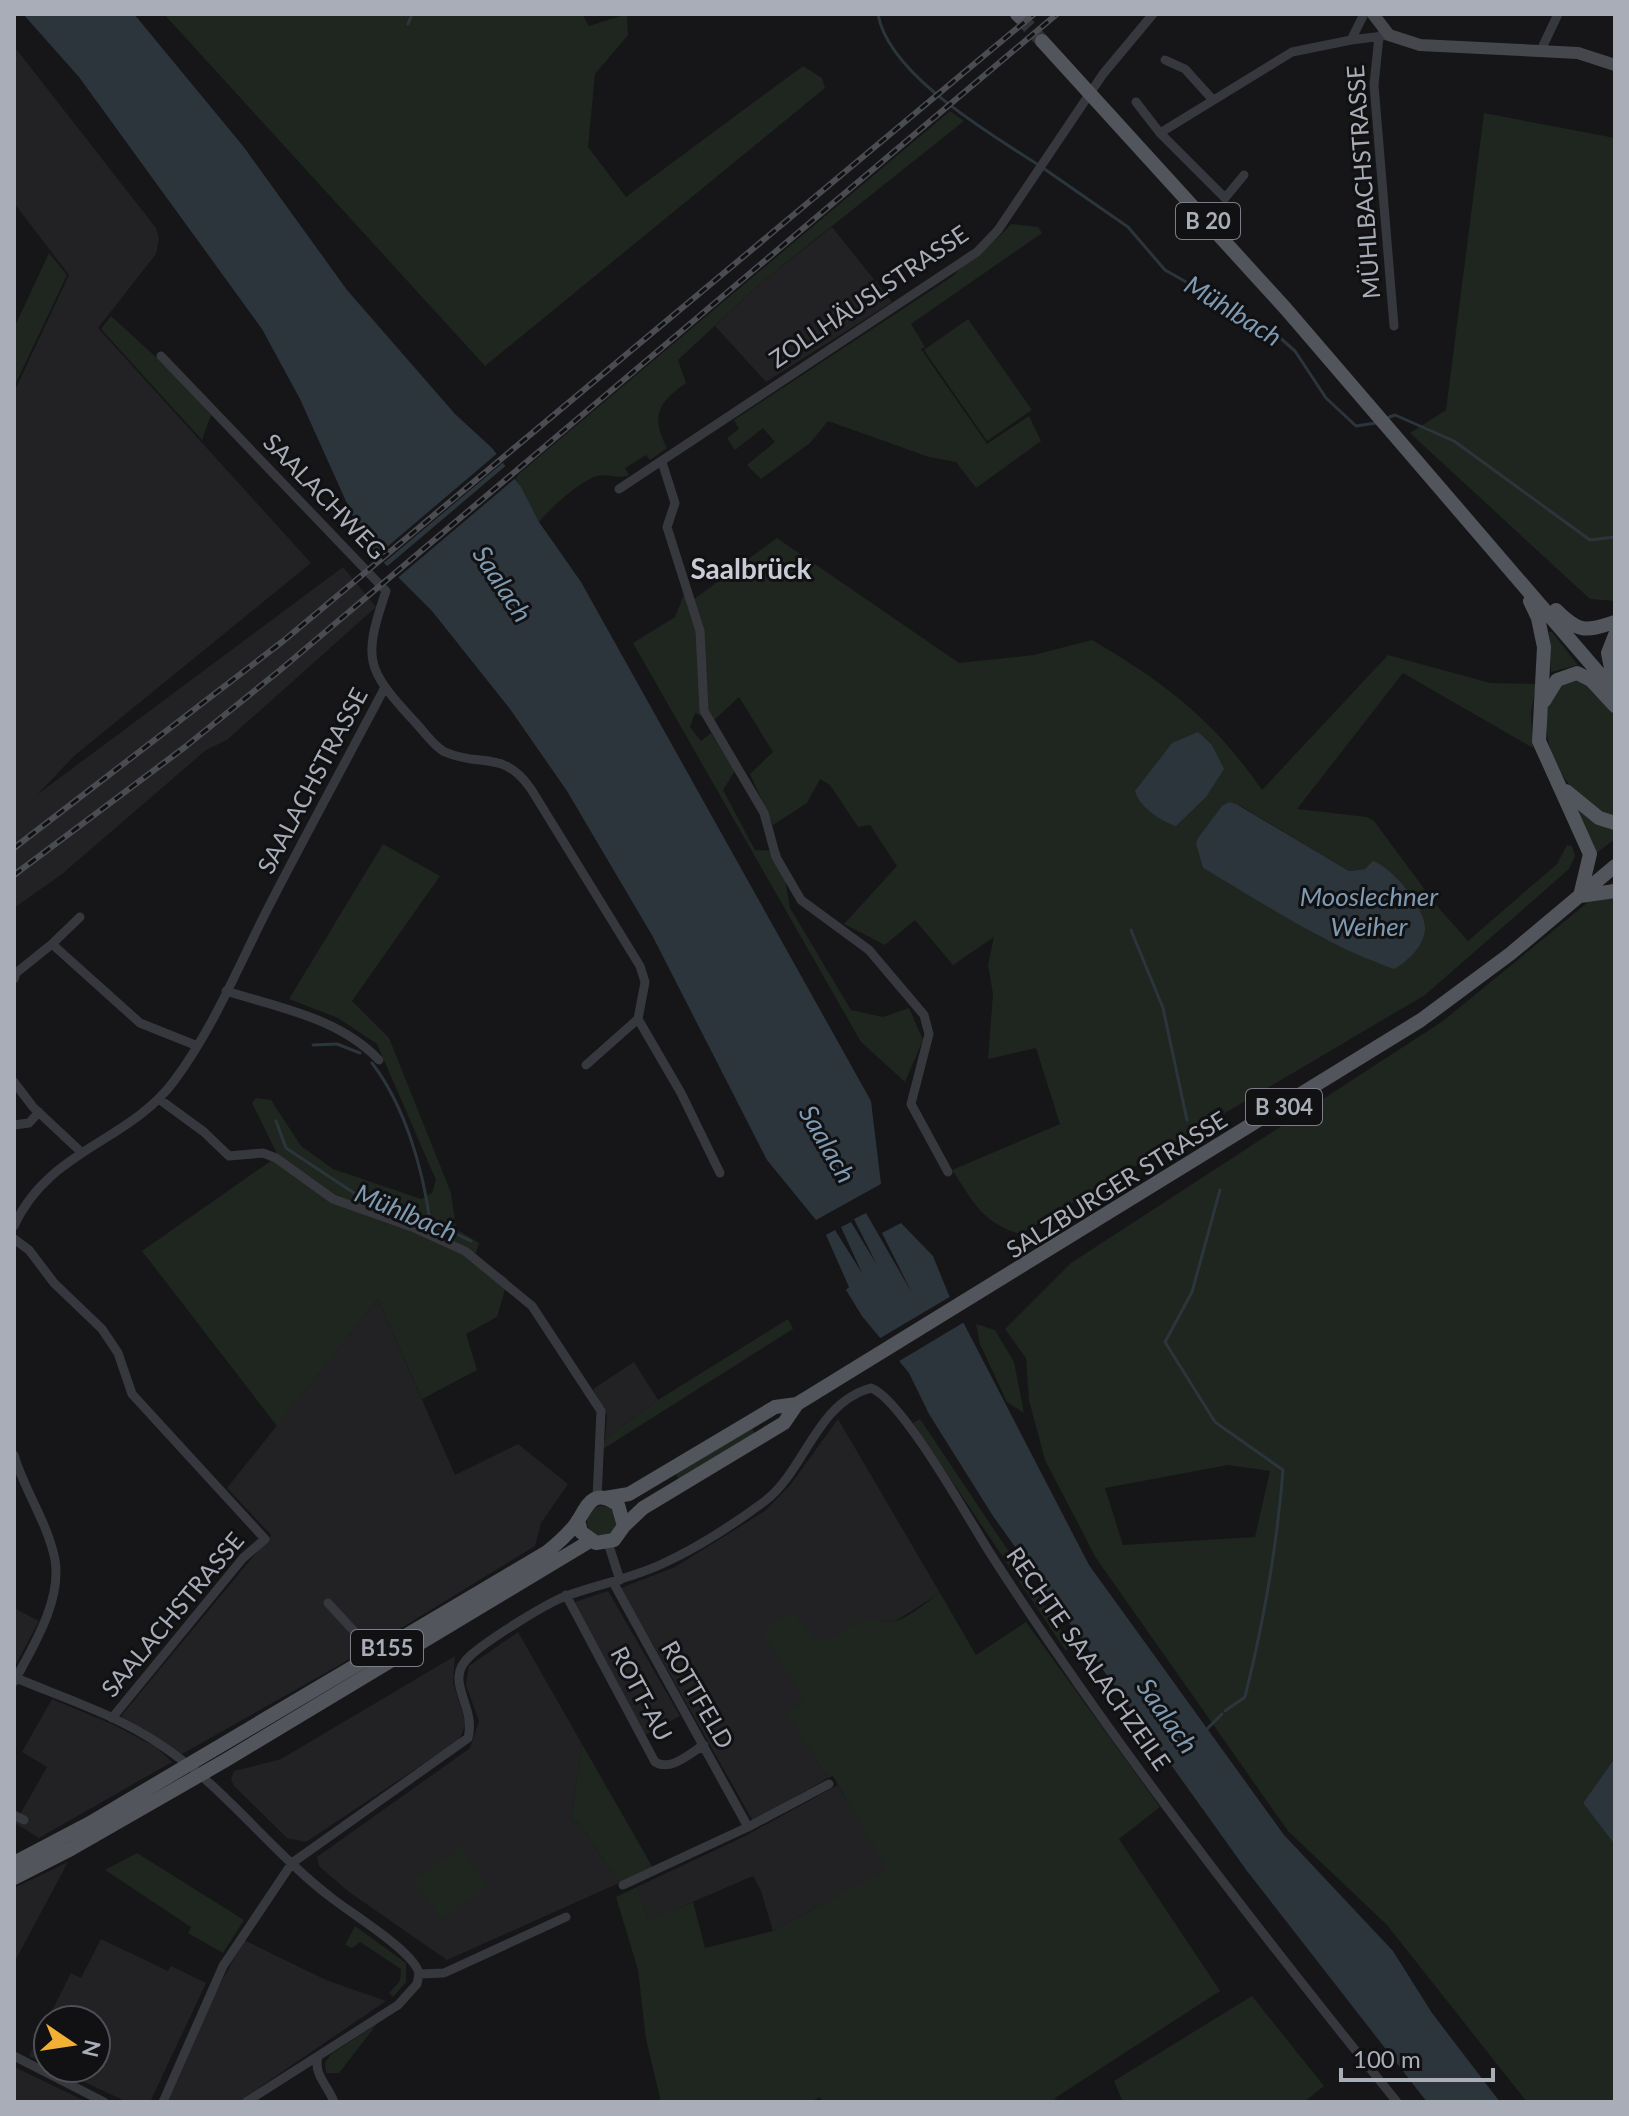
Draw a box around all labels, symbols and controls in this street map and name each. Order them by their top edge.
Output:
street label: MÜHLBACHSTRASSE [1340,64,1385,300]
road number: B 20 [1176,203,1240,239]
street label: ZOLLHÄUSLSTRASSE [763,218,973,373]
water label: Mühlbach [1179,268,1288,352]
street label: SAALACHWEG [258,427,392,565]
water label: Saalach [466,539,539,628]
district label: Saalbrück [690,551,812,585]
street label: SAALACHSTRASSE [250,683,373,878]
water label: Mooslechner Weiher [1300,880,1439,942]
road number: B 304 [1246,1089,1322,1125]
water label: Saalach [793,1099,863,1188]
street label: SALZBURGER STRASSE [1001,1104,1232,1264]
water label: Mühlbach [350,1176,462,1248]
street label: SAALACHSTRASSE [95,1526,249,1702]
street label: RECHTE SAALACHZEILE [1001,1541,1177,1775]
road number: B155 [351,1630,423,1666]
street label: ROTTFELD [656,1635,741,1753]
street label: ROTT-AU [605,1641,679,1745]
water label: Saalach [1130,1672,1205,1759]
north arrow [32,2004,112,2084]
scale bar [1341,2032,1493,2082]
text: N [77,2037,107,2060]
text: 100 m [1353,2044,1421,2073]

